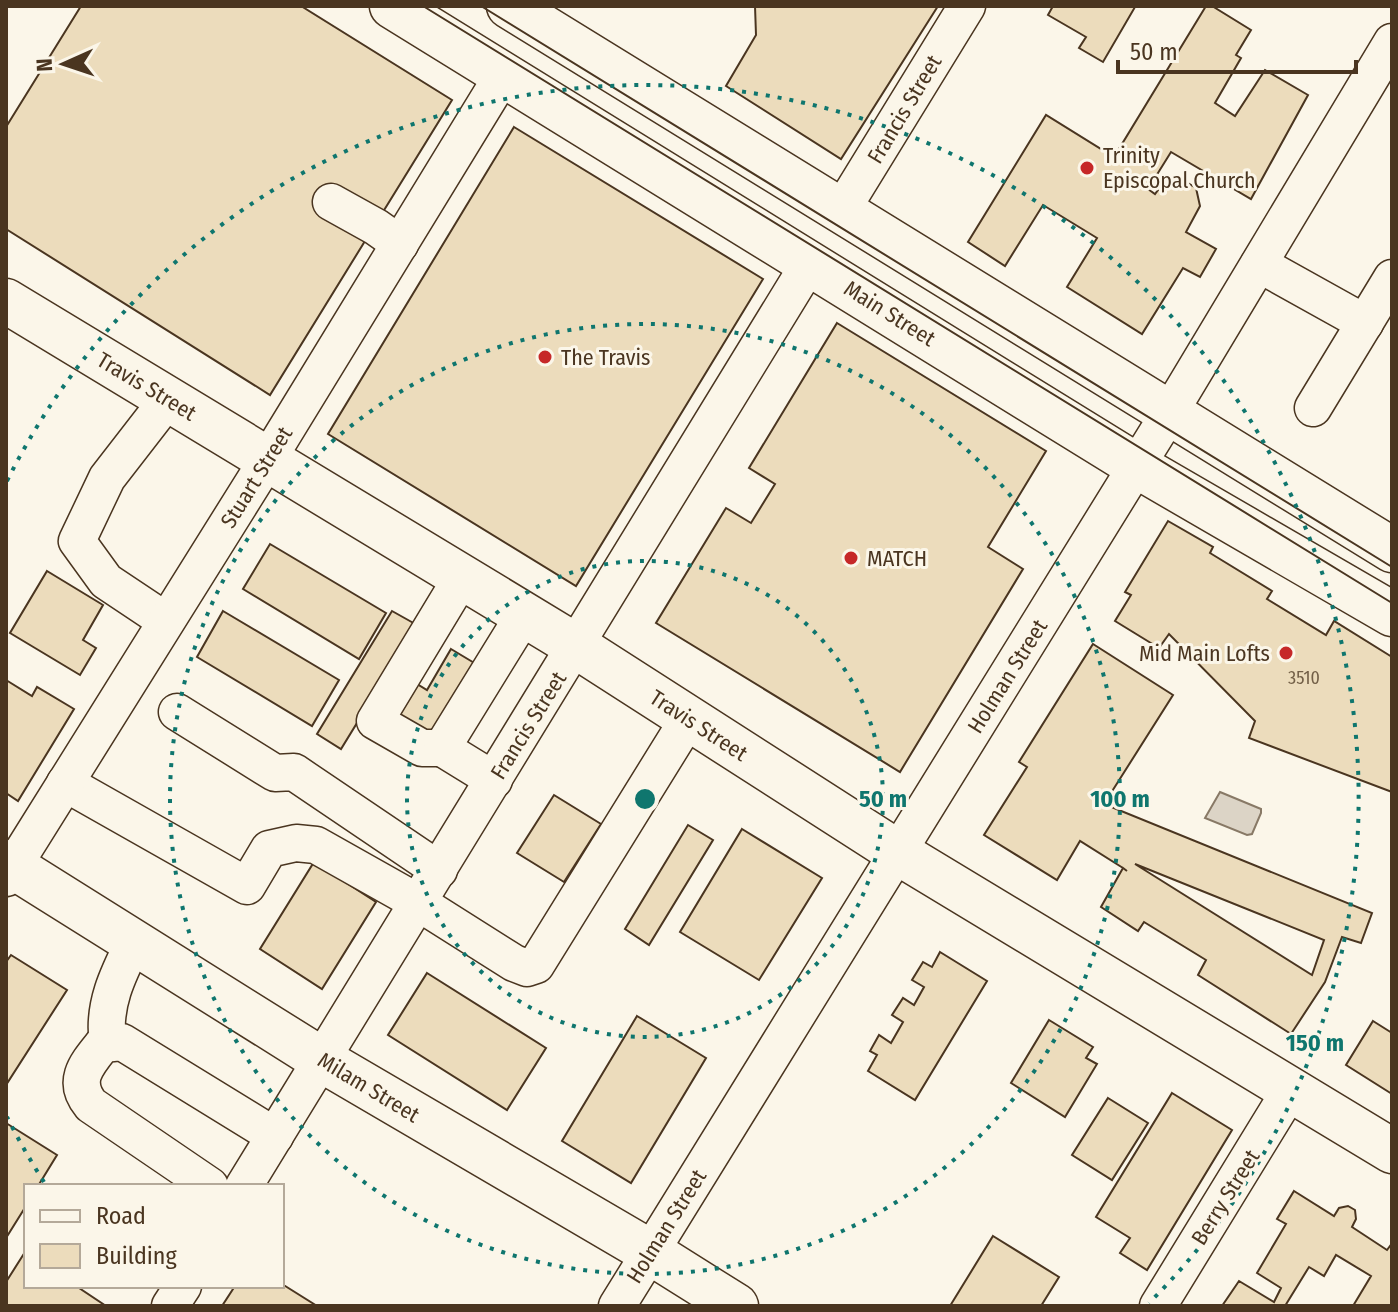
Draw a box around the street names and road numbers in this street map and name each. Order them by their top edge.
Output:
street label: Francis Street [861,49,948,168]
street label: Main Street [839,275,941,353]
street label: Travis Street [92,346,202,427]
street label: Stuart Street [215,421,299,533]
street label: Holman Street [962,614,1054,738]
street label: Francis Street [485,666,573,784]
street label: Travis Street [645,684,753,767]
street label: Milam Street [313,1047,425,1129]
street label: Berry Street [1186,1144,1266,1250]
street label: Holman Street [621,1164,713,1288]

